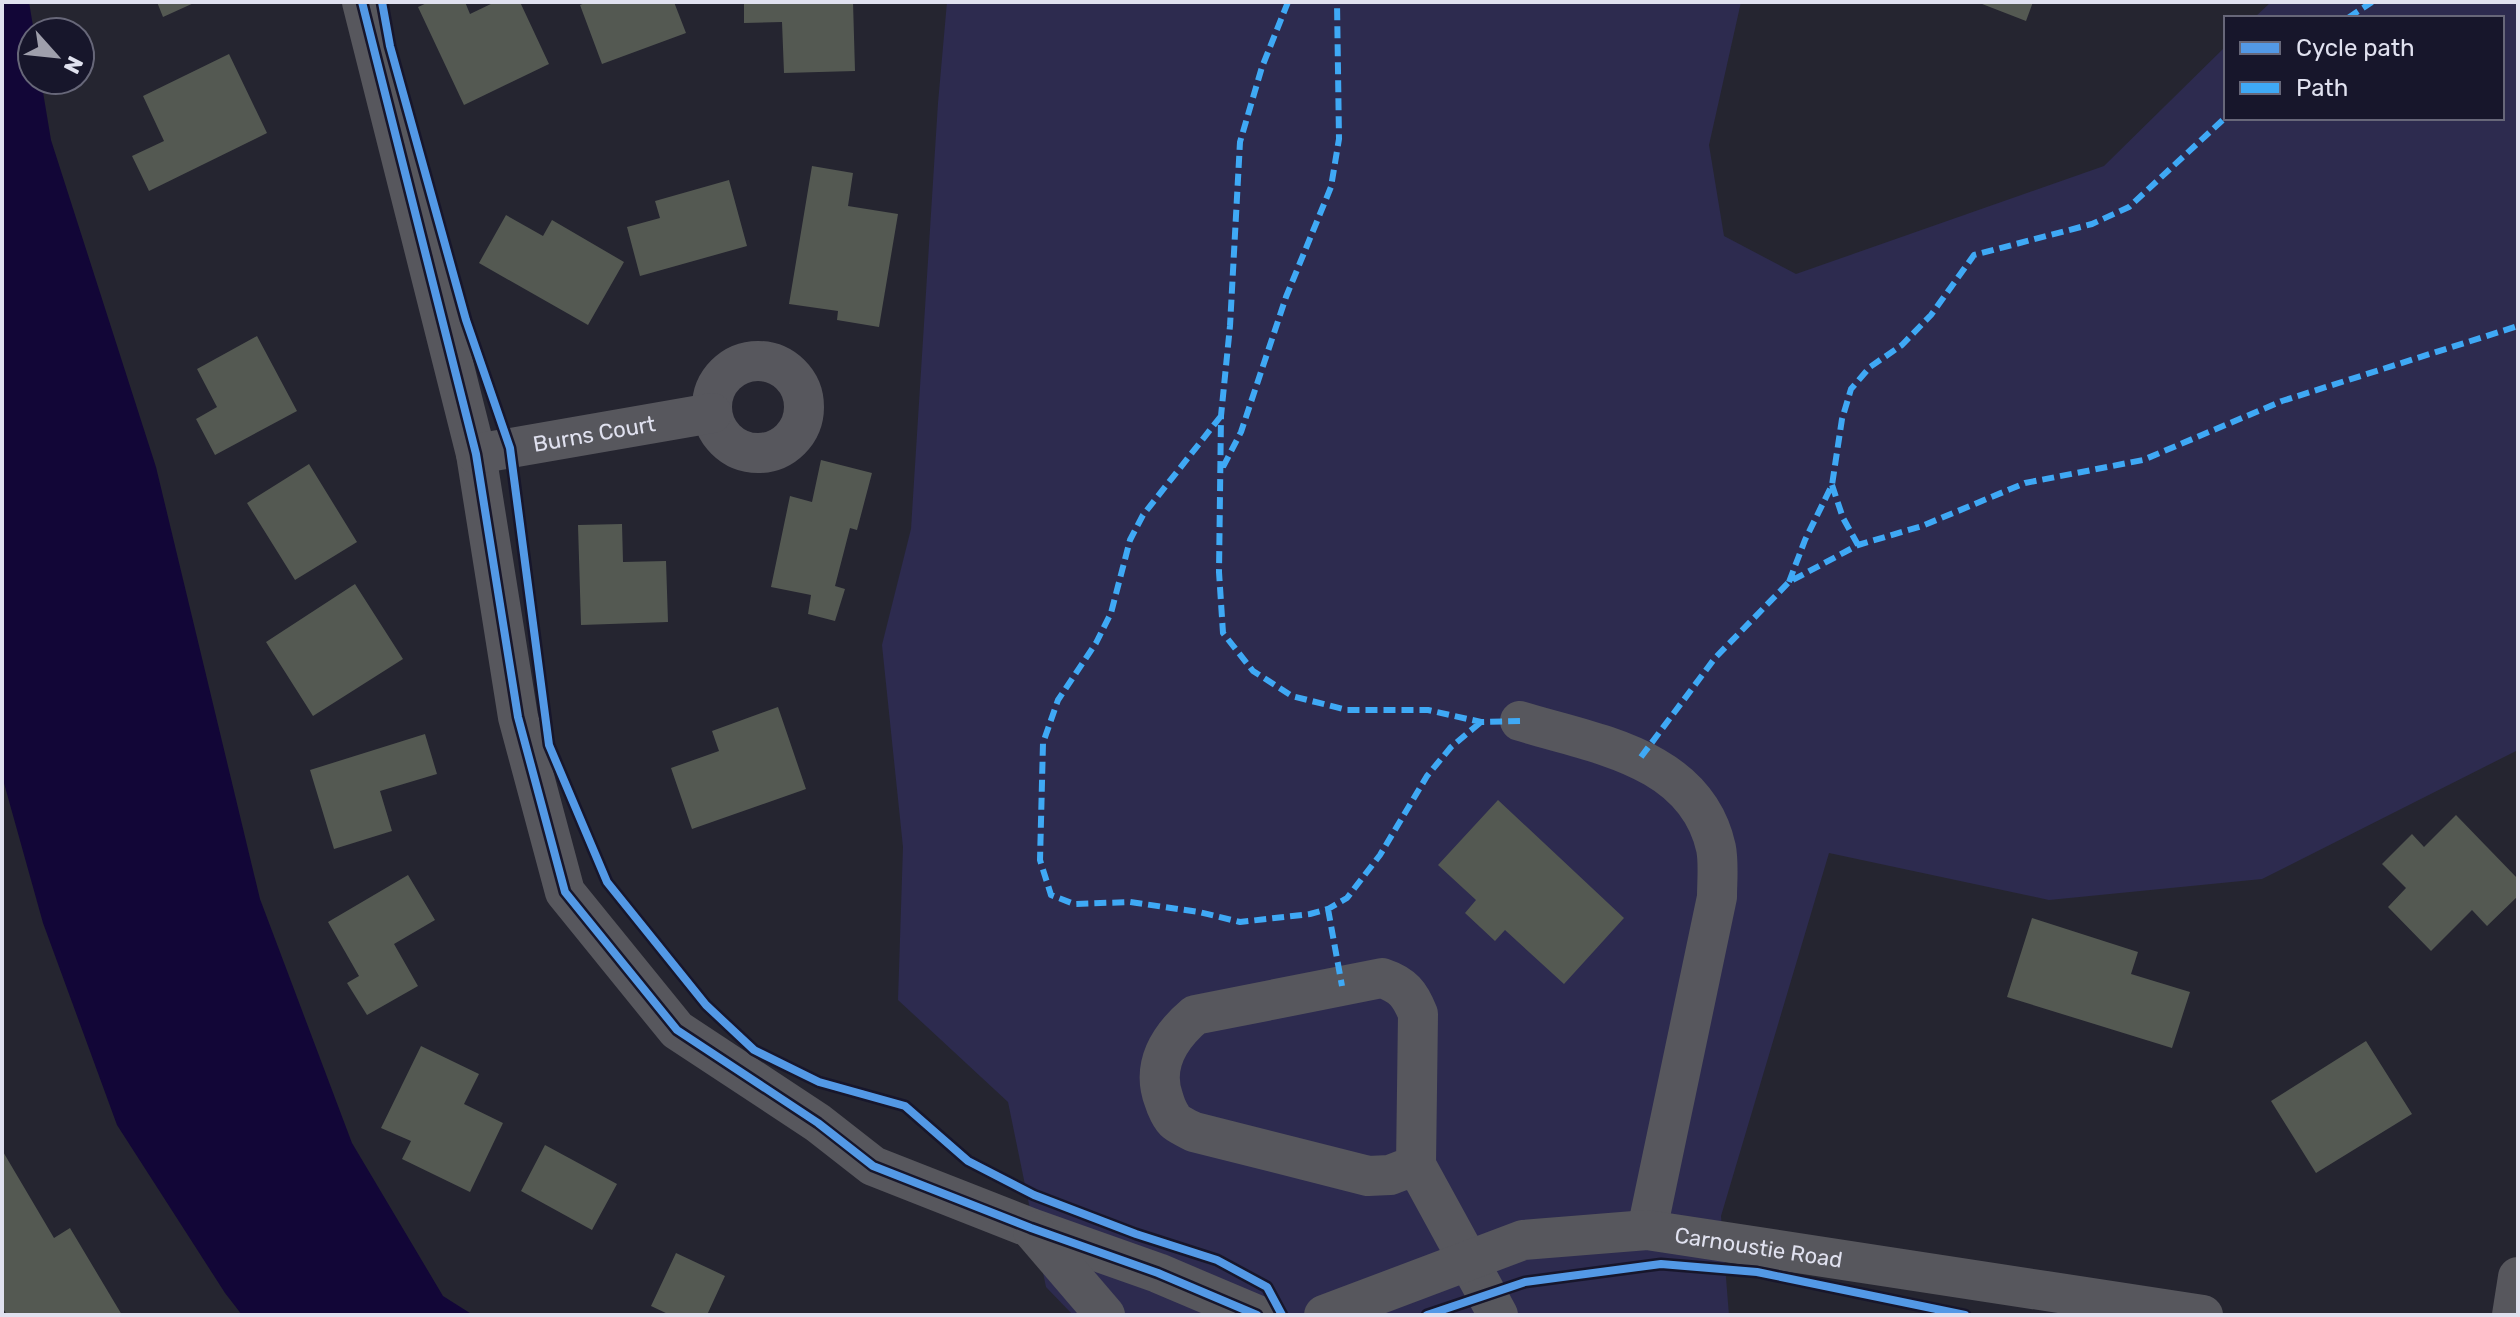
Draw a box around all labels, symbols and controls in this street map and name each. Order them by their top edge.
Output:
north arrow [16,16,96,96]
legend [2224,16,2504,120]
text: Cycle path [2296,34,2415,62]
text: N [58,52,89,78]
text: Path [2296,74,2348,102]
street label: Burns Court [531,409,658,457]
street label: Carnoustie Road [1673,1221,1844,1273]

